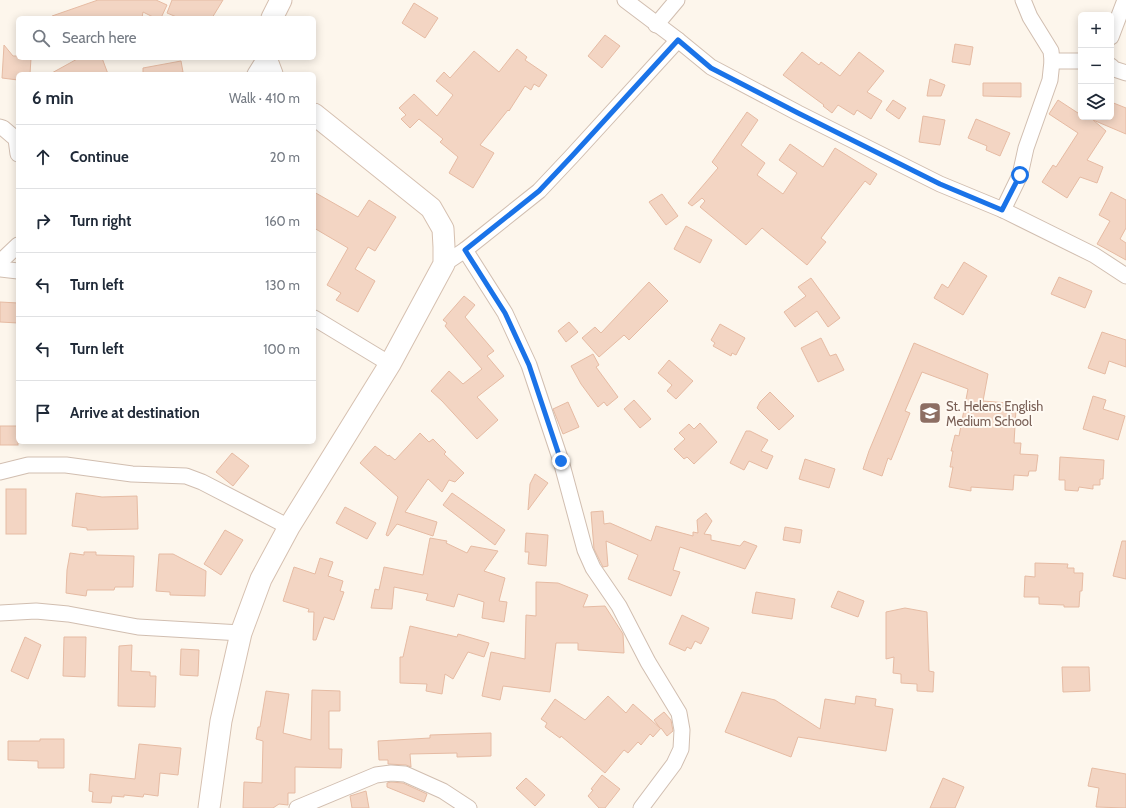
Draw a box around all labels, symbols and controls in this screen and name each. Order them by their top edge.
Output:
map controls [1078,12,1114,120]
button: + [1078,12,1114,48]
search box [16,16,316,60]
icon: search [30,27,52,49]
text: Search here [62,29,137,47]
button: − [1078,48,1114,84]
button: layers [1078,84,1114,120]
text: 6 min [32,88,74,108]
text: Walk · 410 m [229,90,300,106]
icon: ahead [32,146,54,168]
text: Continue [70,148,129,166]
text: 20 m [270,149,300,165]
route start [1011,166,1029,184]
icon: right [32,210,54,232]
text: Turn right [70,212,131,230]
text: 160 m [265,213,300,229]
icon: left [32,274,54,296]
text: Turn left [70,276,124,294]
text: 130 m [265,277,300,293]
icon: left [32,338,54,360]
text: Turn left [70,340,124,358]
text: 100 m [263,341,300,357]
place label: St. Helens English Medium School [946,398,1043,429]
school or university icon: St. Helens English Medium School [917,400,943,426]
icon: arrive [32,402,54,424]
text: Arrive at destination [70,404,200,422]
route end [552,452,570,470]

